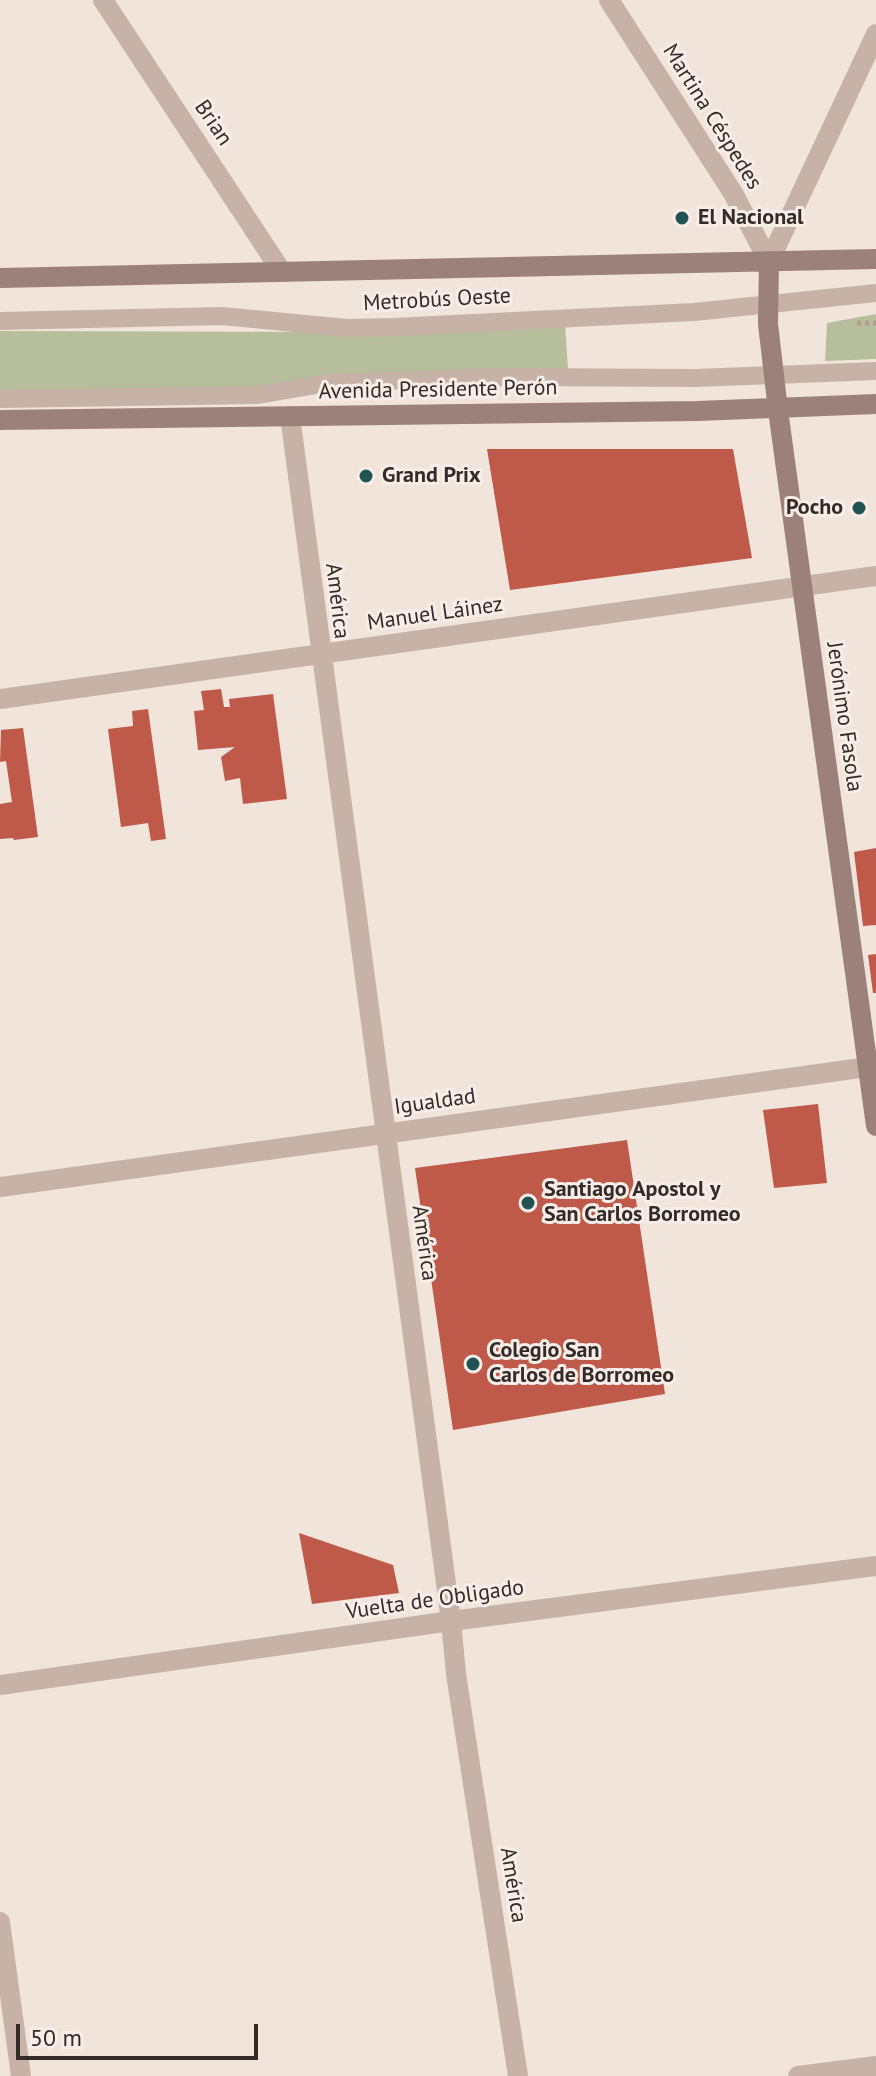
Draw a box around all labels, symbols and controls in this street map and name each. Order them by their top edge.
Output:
street label: Martina Céspedes [657,40,767,194]
street label: Brian [188,95,238,151]
place label: El Nacional [698,205,804,231]
marker: El Nacional [673,209,691,227]
street label: Metrobús Oeste [362,283,512,317]
street label: Avenida Presidente Perón [318,375,558,405]
place label: Grand Prix [382,463,481,489]
marker: Grand Prix [357,467,375,485]
place label: Pocho [786,495,843,521]
marker: Pocho [850,499,868,517]
street label: América [319,562,355,640]
street label: Manuel Láinez [365,591,505,637]
street label: Jerónimo Fasola [820,640,868,794]
street label: Igualdad [393,1083,477,1121]
place label: Santiago Apostol y San Carlos Borromeo [544,1177,741,1228]
marker: Santiago Apostol y San Carlos Borromeo [519,1194,537,1212]
street label: América [406,1203,442,1283]
place label: Colegio San Carlos de Borromeo [489,1338,674,1390]
marker: Colegio San Carlos de Borromeo [464,1355,482,1373]
street label: Vuelta de Obligado [344,1574,526,1626]
street label: América [494,1845,532,1925]
scale bar [20,2008,262,2058]
text: 50 m [30,2022,82,2053]

